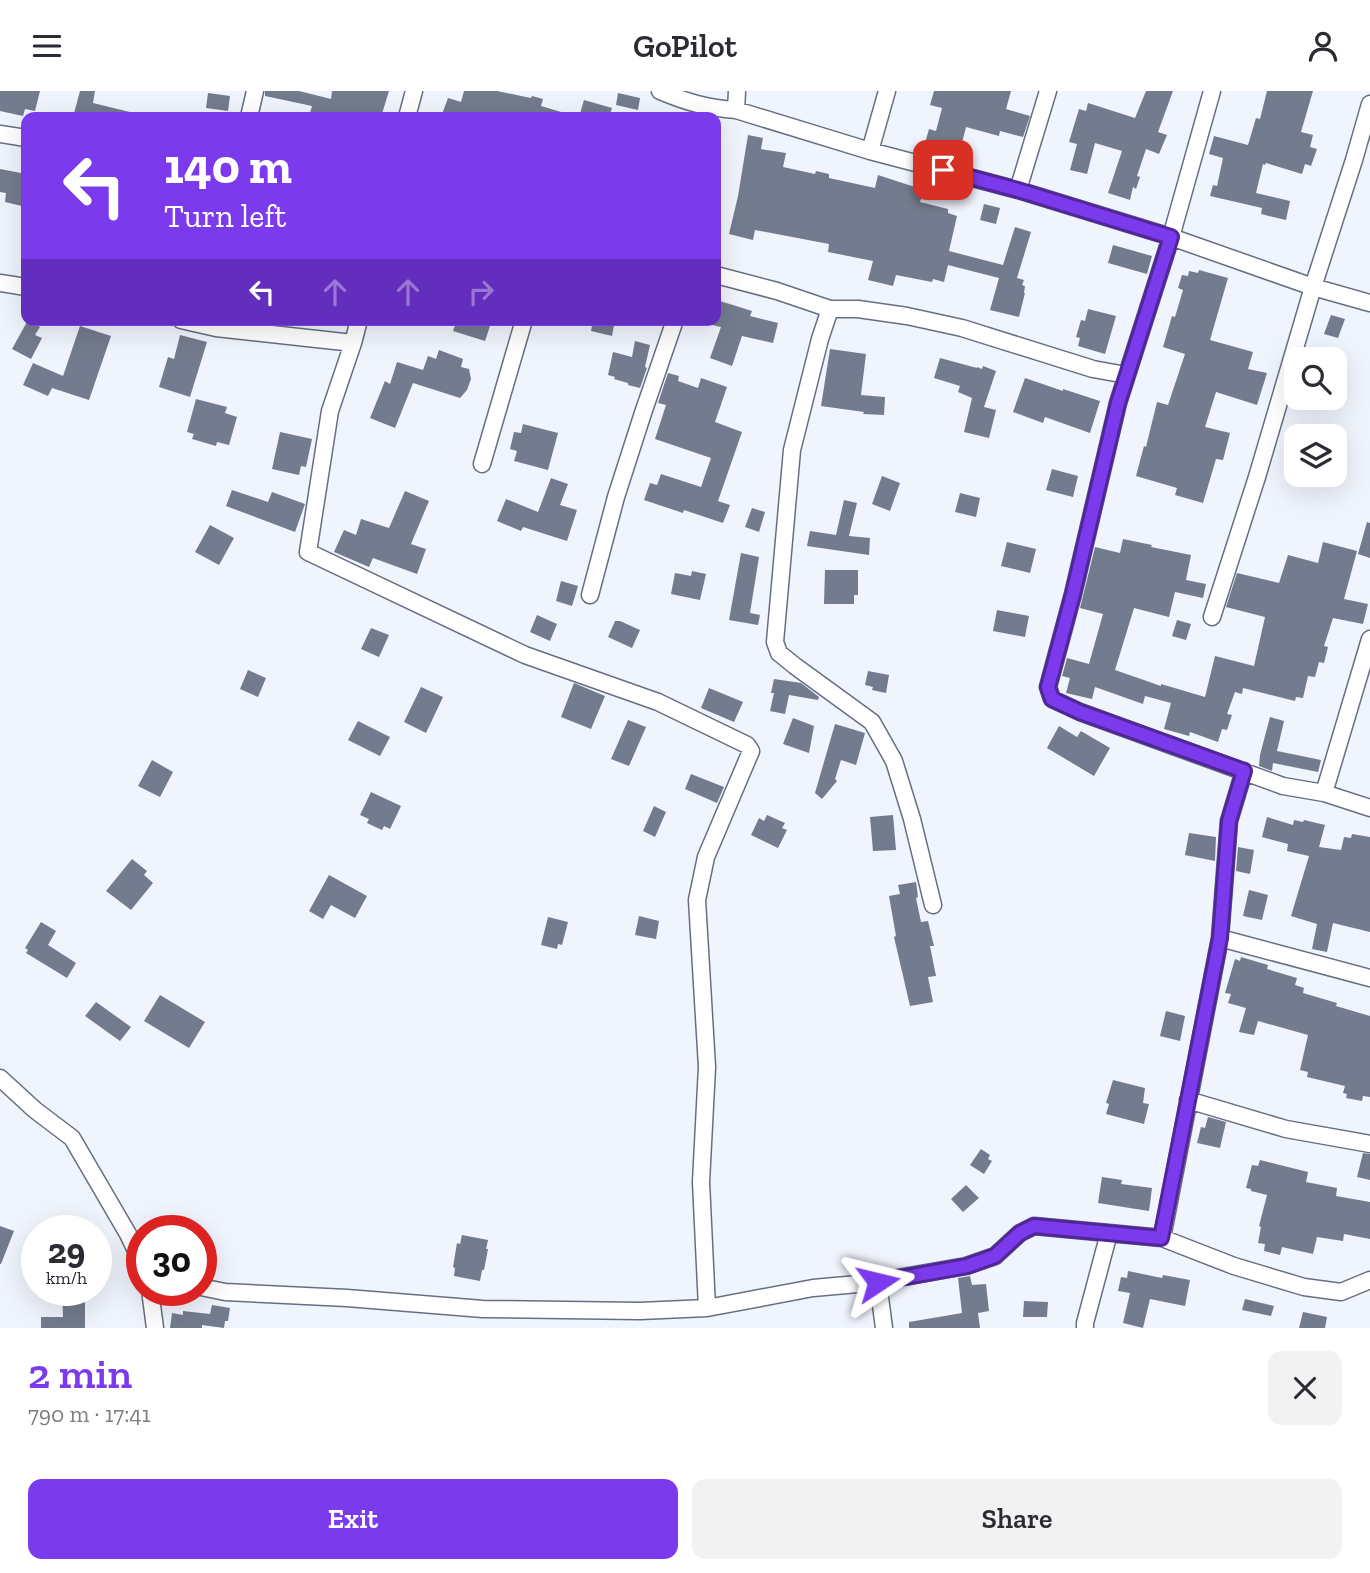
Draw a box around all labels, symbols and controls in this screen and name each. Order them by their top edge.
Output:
icon: menu [28,27,66,65]
text: GoPilot [633,27,737,65]
icon: person [1304,27,1342,65]
text: 140 m [164,137,292,196]
icon: left [49,140,140,231]
pin [913,140,973,200]
icon: arrive [924,151,962,189]
text: Turn left [164,197,286,235]
icon: left [243,273,281,311]
icon: ahead [316,273,354,311]
icon: ahead [389,273,427,311]
icon: right [462,273,500,311]
map controls [1284,347,1347,487]
button: search [1284,347,1347,410]
button: layers [1284,424,1347,487]
speed limit sign: 30 [126,1215,217,1306]
text: 29 [48,1230,85,1272]
position arrow [841,1245,915,1319]
text: km/h [46,1267,87,1289]
text: 2 min [28,1348,132,1399]
button: close [1268,1351,1342,1425]
text: 790 m · 17:41 [28,1400,151,1428]
button: Exit [28,1479,678,1559]
button: Share [692,1479,1342,1559]

